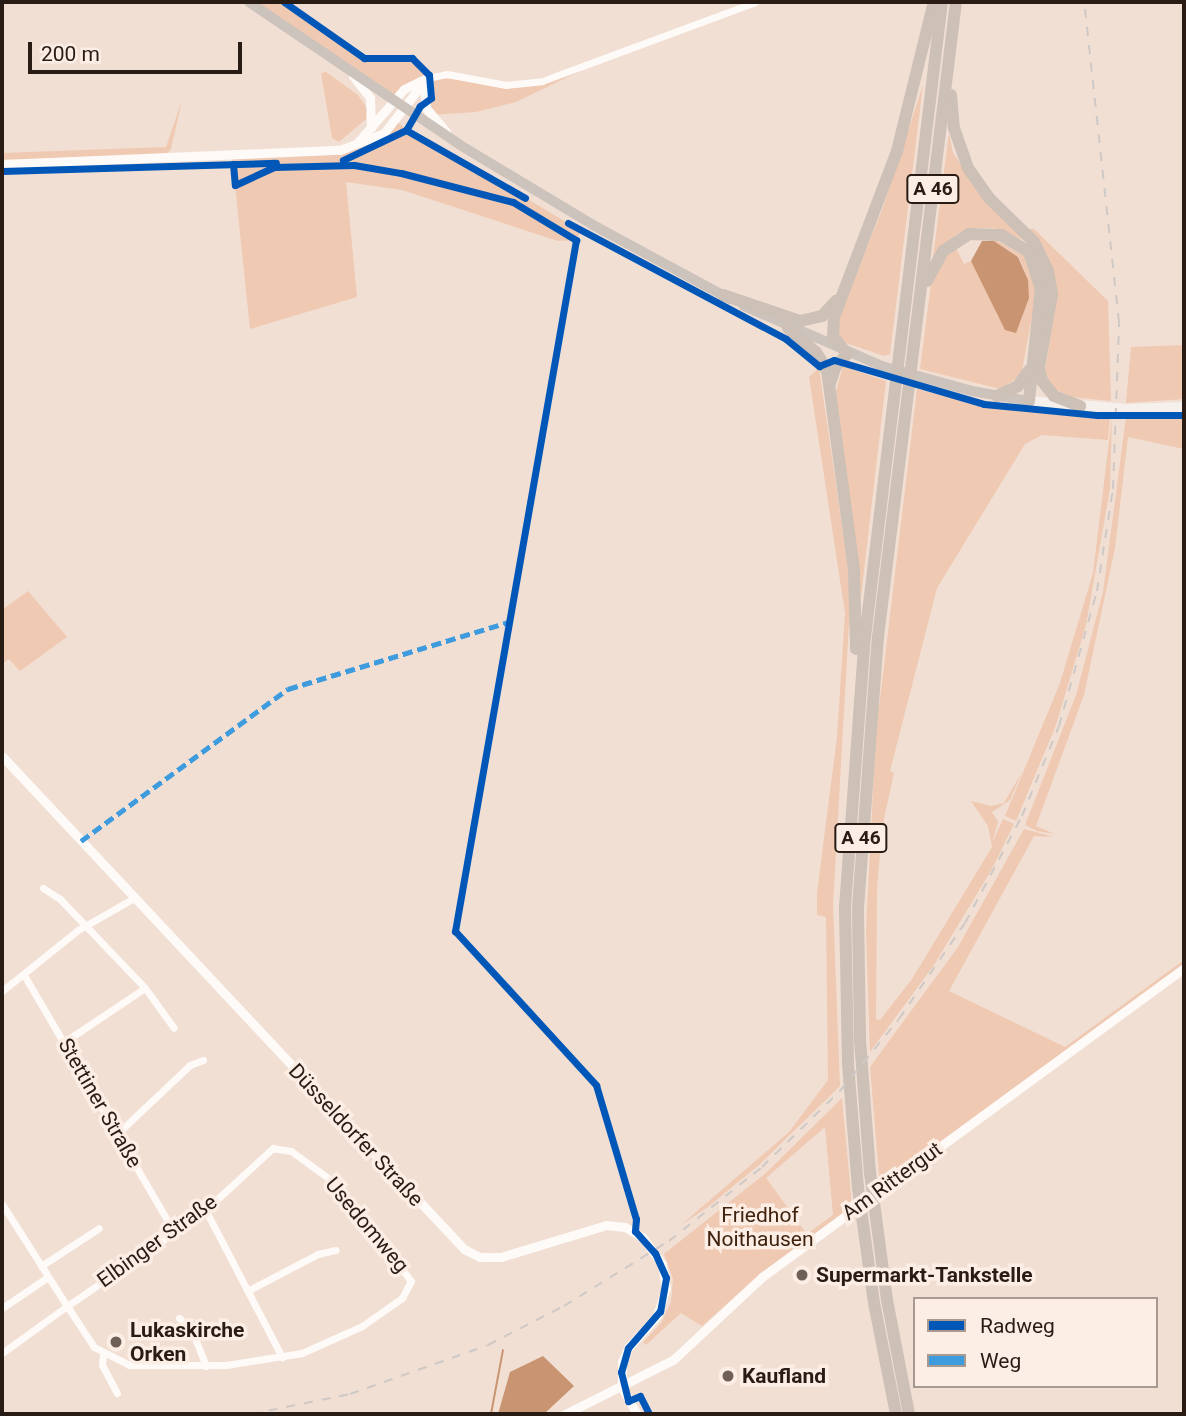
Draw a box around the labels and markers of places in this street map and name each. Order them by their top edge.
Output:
place label: Supermarkt-Tankstelle [816,1262,1033,1288]
marker: Supermarkt-Tankstelle [794,1267,810,1283]
place label: Lukaskirche Orken [130,1317,244,1367]
marker: Lukaskirche Orken [108,1334,124,1350]
place label: Kaufland [742,1363,826,1389]
marker: Kaufland [720,1368,736,1384]

